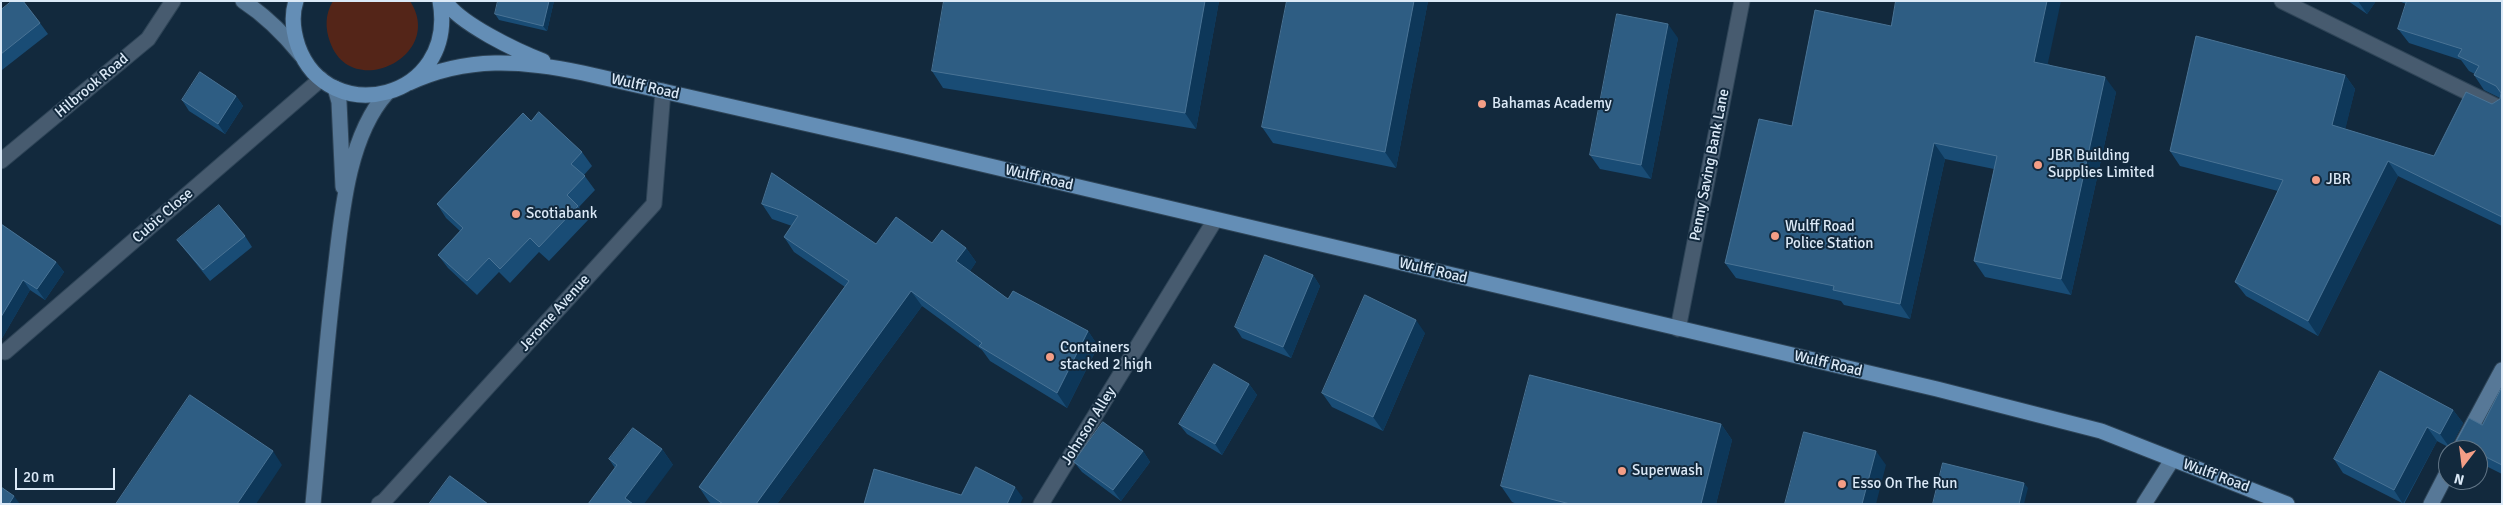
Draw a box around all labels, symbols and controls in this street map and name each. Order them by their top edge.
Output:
street label: Hilbrook Road [52,50,132,122]
street label: Wulff Road [609,70,681,104]
street label: Penny Saving Bank Lane [1686,87,1734,243]
place label: Bahamas Academy [1492,95,1612,113]
marker: Bahamas Academy [1476,98,1488,110]
place label: JBR Building Supplies Limited [2048,147,2154,182]
marker: JBR Building Supplies Limited [2032,159,2044,171]
street label: Wulff Road [1003,161,1075,195]
place label: JBR [2326,171,2351,189]
marker: JBR [2310,174,2322,186]
street label: Cubic Close [129,185,197,247]
place label: Scotiabank [526,205,597,223]
marker: Scotiabank [510,208,522,220]
place label: Wulff Road Police Station [1785,218,1874,253]
marker: Wulff Road Police Station [1769,230,1781,242]
street label: Wulff Road [1397,254,1469,288]
street label: Jerome Avenue [516,271,594,355]
place label: Containers stacked 2 high [1060,339,1152,374]
street label: Wulff Road [1792,347,1864,381]
marker: Containers stacked 2 high [1044,351,1056,363]
street label: Johnson Alley [1058,384,1120,468]
north arrow [2438,440,2488,490]
street label: Wulff Road [2180,456,2252,496]
scale bar [18,458,118,490]
place label: Superwash [1632,462,1703,480]
marker: Superwash [1616,465,1628,477]
text: 20 m [23,468,54,486]
text: N [2452,470,2466,488]
place label: Esso On The Run [1852,475,1957,493]
marker: Esso On The Run [1836,478,1848,490]

